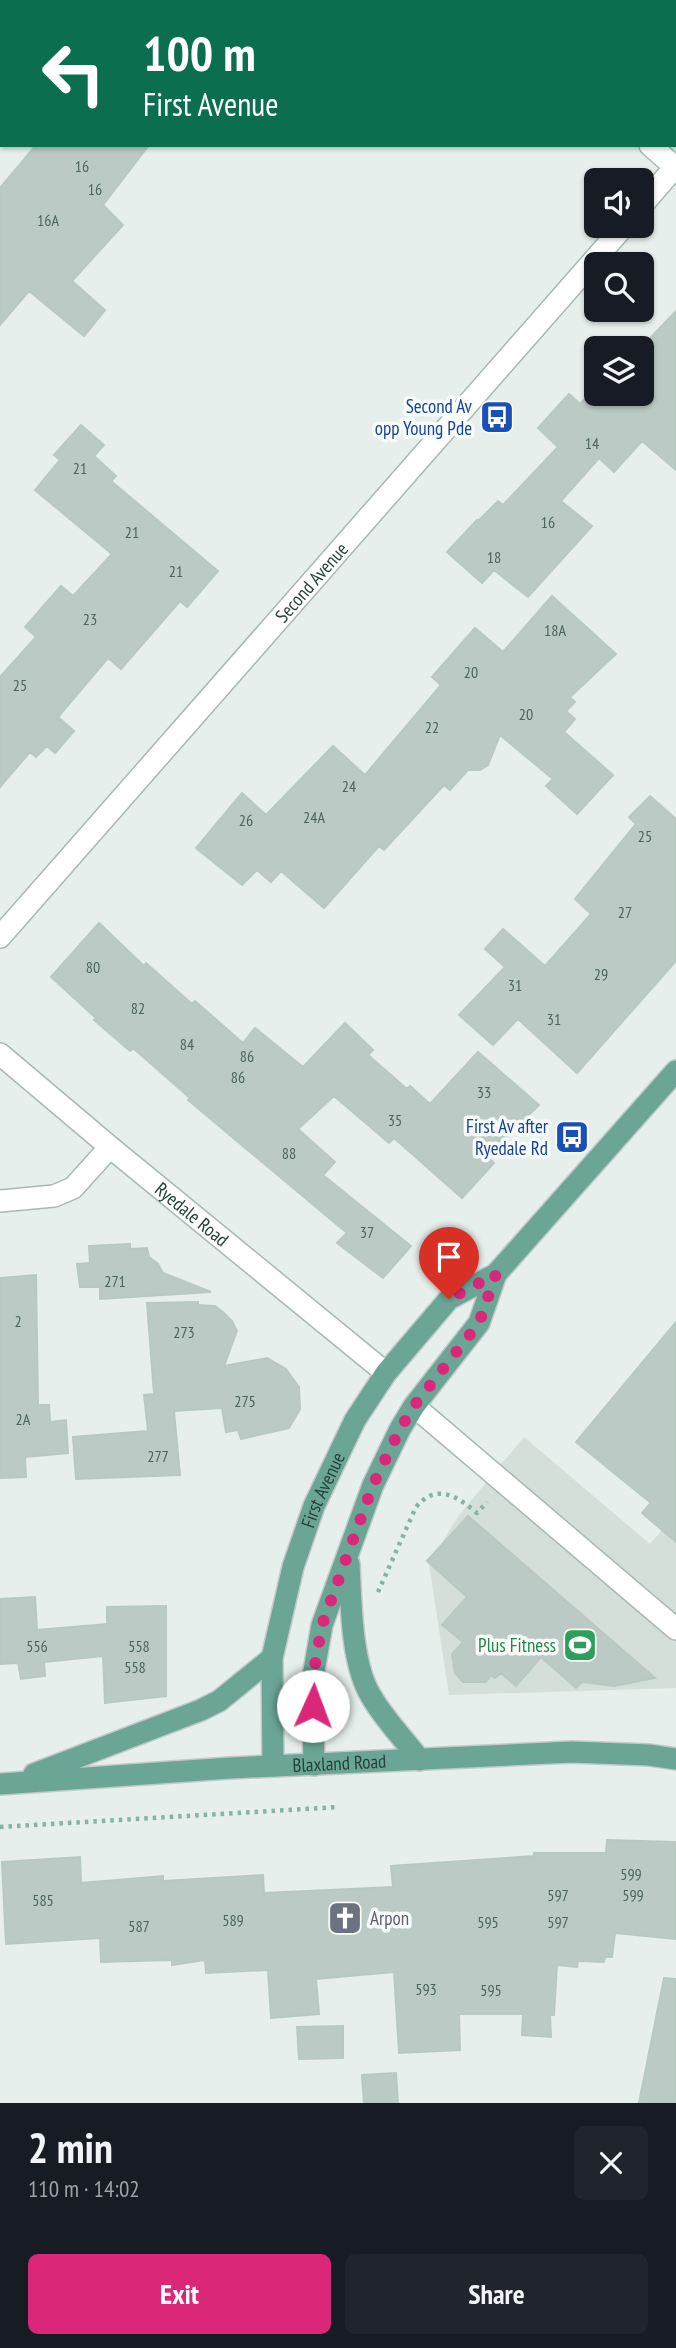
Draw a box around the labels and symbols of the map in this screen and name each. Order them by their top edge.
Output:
house number: 16 [75,156,89,176]
house number: 16 [88,179,102,199]
house number: 16A [37,210,59,230]
place label: Second Av opp Young Pde [375,394,473,440]
bus stop icon: Second Av opp Young Pde [478,398,516,436]
house number: 14 [585,433,599,453]
house number: 21 [73,458,87,478]
house number: 16 [541,512,555,532]
house number: 21 [125,522,139,542]
street label: Second Avenue [270,537,353,627]
house number: 18 [487,547,501,567]
house number: 21 [169,561,183,581]
house number: 23 [83,609,97,629]
house number: 18A [544,620,566,640]
house number: 20 [464,662,478,682]
house number: 25 [13,675,27,695]
house number: 20 [519,704,533,724]
house number: 22 [425,717,439,737]
house number: 24 [342,776,356,796]
house number: 24A [303,807,325,827]
house number: 26 [239,810,253,830]
house number: 25 [638,826,652,846]
house number: 27 [618,902,632,922]
house number: 80 [86,957,100,977]
house number: 29 [594,964,608,984]
house number: 31 [508,975,522,995]
house number: 82 [131,998,145,1018]
house number: 31 [547,1009,561,1029]
house number: 84 [180,1034,194,1054]
house number: 86 [240,1046,254,1066]
house number: 86 [231,1067,245,1087]
house number: 33 [477,1082,491,1102]
house number: 35 [388,1110,402,1130]
place label: First Av after Ryedale Rd [466,1114,549,1160]
bus stop icon: First Av after Ryedale Rd [553,1118,591,1156]
house number: 88 [282,1143,296,1163]
street label: Ryedale Road [150,1177,234,1251]
house number: 37 [360,1222,374,1242]
pin [419,1227,479,1299]
house number: 271 [104,1271,126,1291]
house number: 2 [14,1311,22,1331]
house number: 273 [173,1322,195,1342]
house number: 275 [234,1391,256,1411]
house number: 2A [16,1409,31,1429]
house number: 277 [147,1446,169,1466]
street label: First Avenue [295,1448,350,1531]
sports icon: Plus Fitness [561,1626,599,1664]
place label: Plus Fitness [478,1633,556,1657]
house number: 556 [26,1636,48,1656]
house number: 558 [128,1636,150,1656]
house number: 558 [124,1657,146,1677]
position arrow [276,1669,350,1743]
street label: Blaxland Road [292,1749,387,1777]
house number: 599 [620,1864,642,1884]
house number: 597 [547,1885,569,1905]
house number: 599 [622,1885,644,1905]
house number: 585 [32,1890,54,1910]
church icon: Arpon [326,1899,364,1937]
place label: Arpon [370,1906,409,1930]
house number: 589 [222,1910,244,1930]
house number: 595 [477,1912,499,1932]
house number: 597 [547,1912,569,1932]
house number: 587 [128,1916,150,1936]
house number: 593 [415,1979,437,1999]
house number: 595 [480,1980,502,2000]

